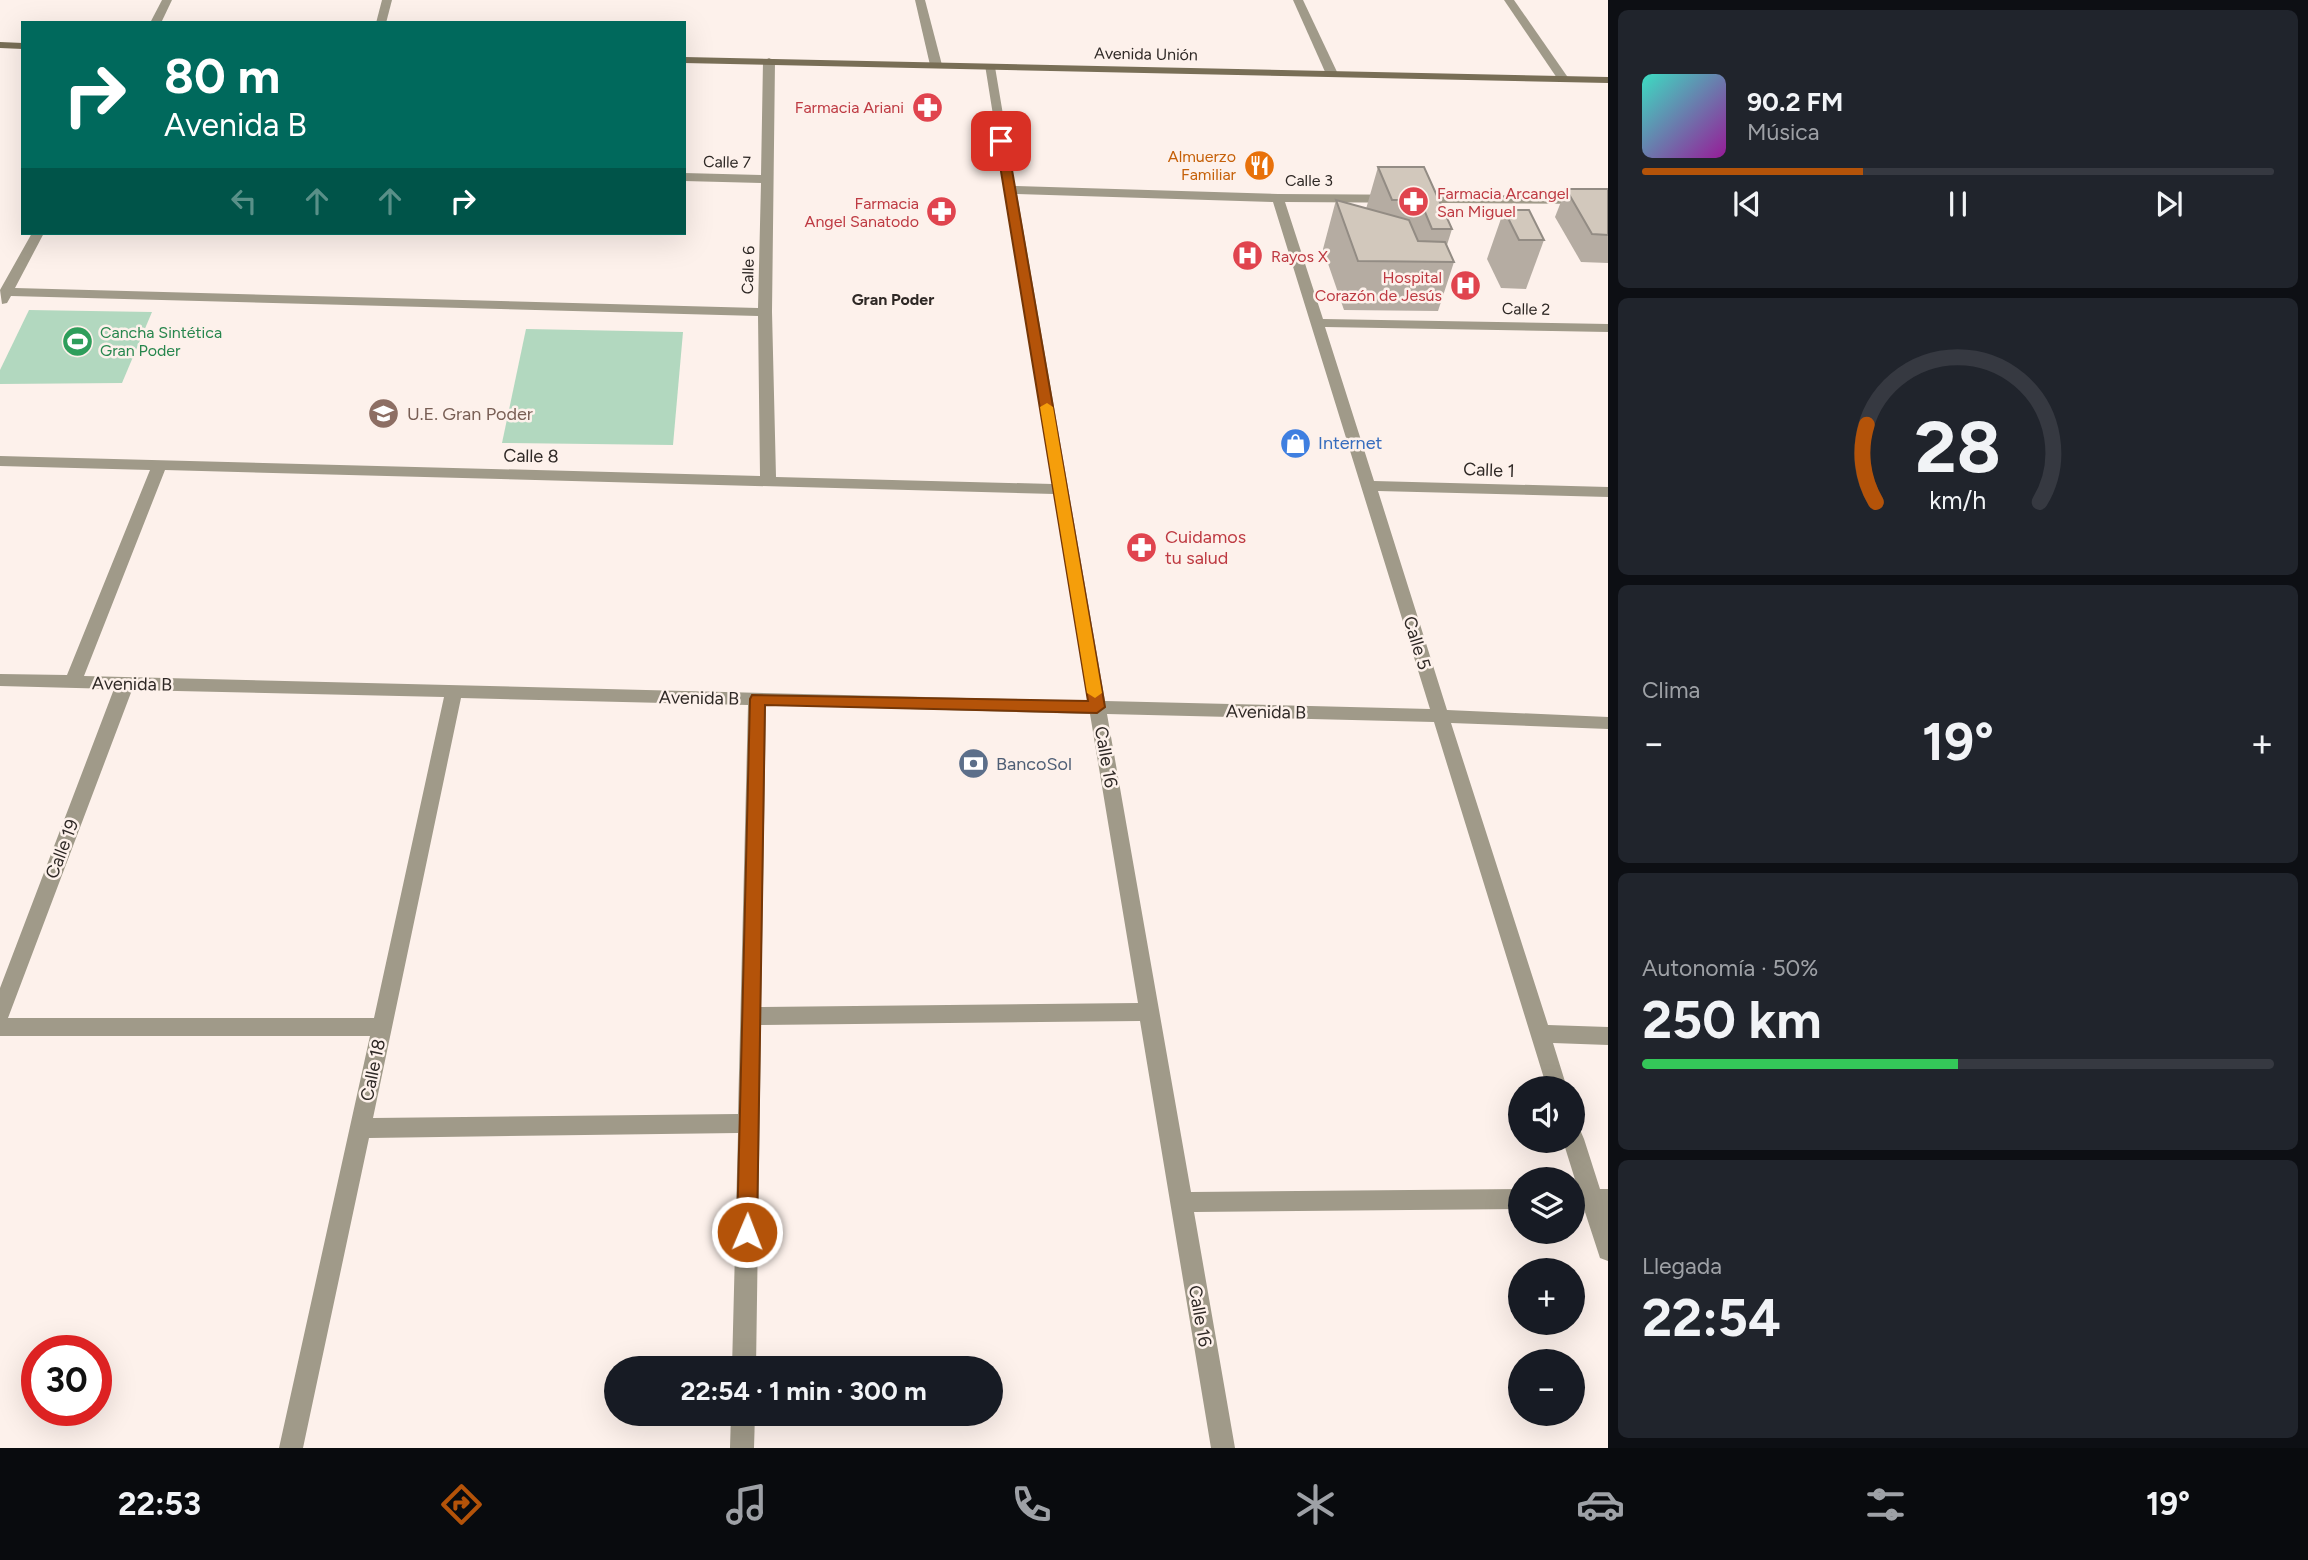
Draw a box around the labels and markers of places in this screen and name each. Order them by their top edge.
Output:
pharmacy icon: Farmacia Ariani [910,90,944,124]
place label: Farmacia Ariani [795,98,904,117]
pin [971,111,1031,171]
place label: Almuerzo Familiar [1168,147,1237,184]
restaurant icon: Almuerzo Familiar [1242,148,1276,182]
place label: Farmacia Arcangel San Miguel [1437,184,1569,221]
pharmacy icon: Farmacia Arcangel San Miguel [1397,185,1431,219]
place label: Farmacia Angel Sanatodo [805,194,919,231]
pharmacy icon: Farmacia Angel Sanatodo [925,195,959,229]
hospital icon: Rayos X [1231,239,1265,273]
place label: Rayos X [1271,247,1328,266]
place label: Hospital Corazón de Jesús [1315,268,1442,305]
hospital icon: Hospital Corazón de Jesús [1448,269,1482,303]
place label: Cancha Sintética Gran Poder [100,323,222,360]
sports icon: Cancha Sintética Gran Poder [60,324,94,358]
school or university icon: U.E. Gran Poder [367,397,401,431]
place label: U.E. Gran Poder [407,403,533,425]
shop icon: Internet [1278,426,1312,460]
place label: Internet [1318,432,1382,454]
place label: Cuidamos tu salud [1165,526,1246,569]
pharmacy icon: Cuidamos tu salud [1125,530,1159,564]
bank icon: BancoSol [956,747,990,781]
place label: BancoSol [996,753,1072,775]

